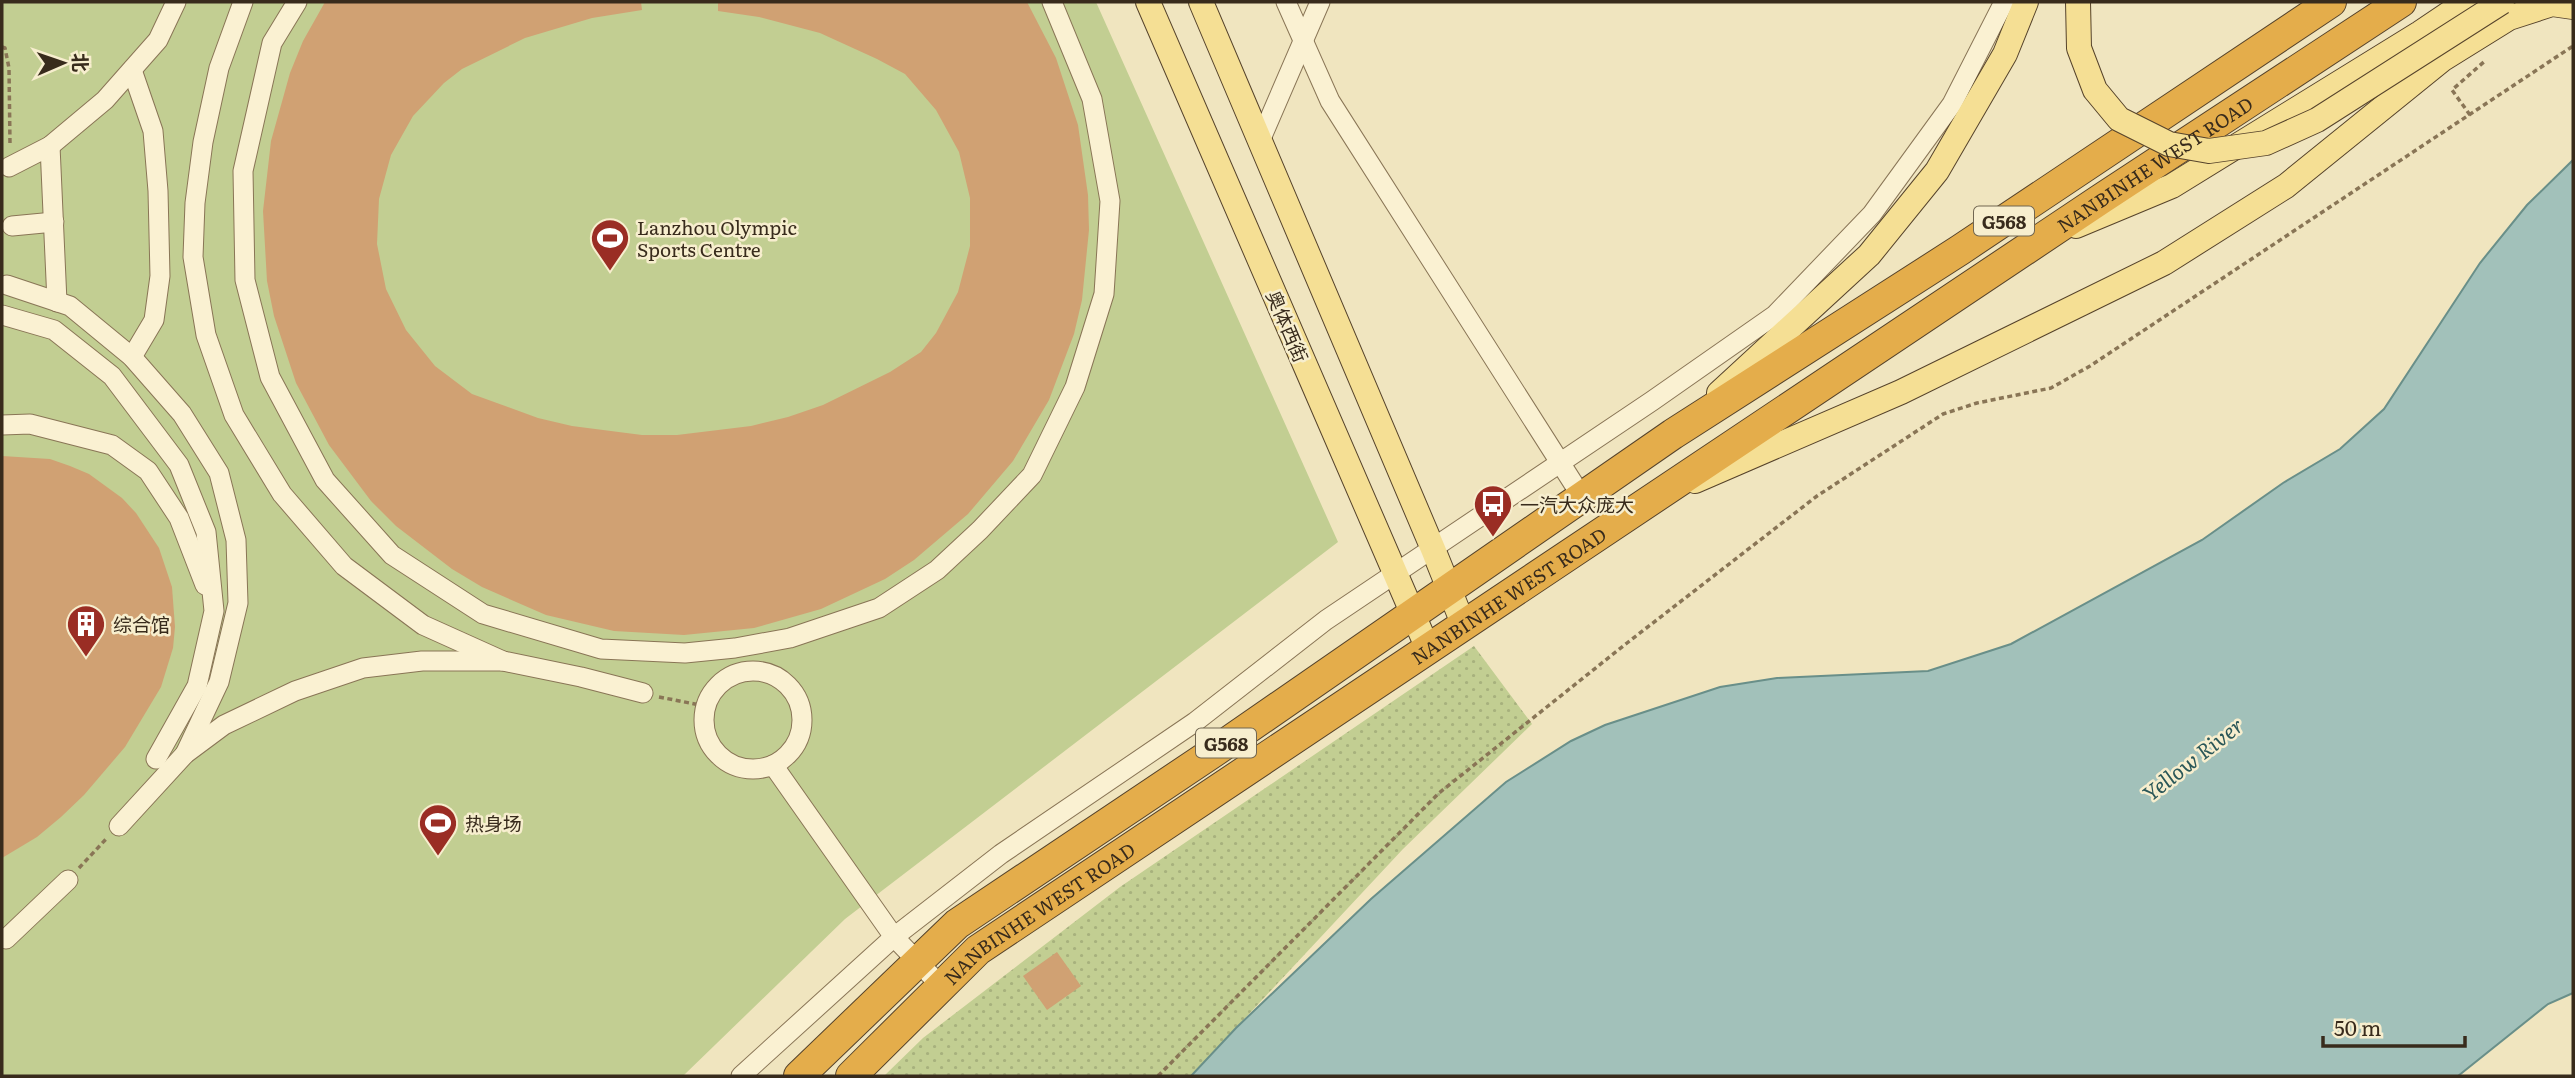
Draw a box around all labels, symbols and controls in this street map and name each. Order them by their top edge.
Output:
north arrow [28,28,98,98]
text: 北 [67,52,95,72]
street label: NANBINHE WEST ROAD [2051,89,2258,239]
road number: G568 [1974,206,2034,236]
place label: Lanzhou Olympic Sports Centre [637,213,797,263]
sports icon: Lanzhou Olympic Sports Centre [589,217,631,272]
street label: 奥体西街 [1260,286,1316,366]
bus stop icon: 一汽大众庞大 [1472,483,1514,538]
place label: 一汽大众庞大 [1520,490,1634,518]
street label: NANBINHE WEST ROAD [1405,520,1612,671]
building icon: 综合馆 [65,603,107,658]
place label: 综合馆 [113,610,170,638]
water label: Yellow River [2135,709,2249,807]
road number: G568 [1196,728,1256,758]
sports icon: 热身场 [417,802,459,857]
place label: 热身场 [465,809,522,837]
street label: NANBINHE WEST ROAD [937,835,1140,991]
scale bar [2323,1004,2465,1048]
text: 50 m [2334,1011,2381,1042]

